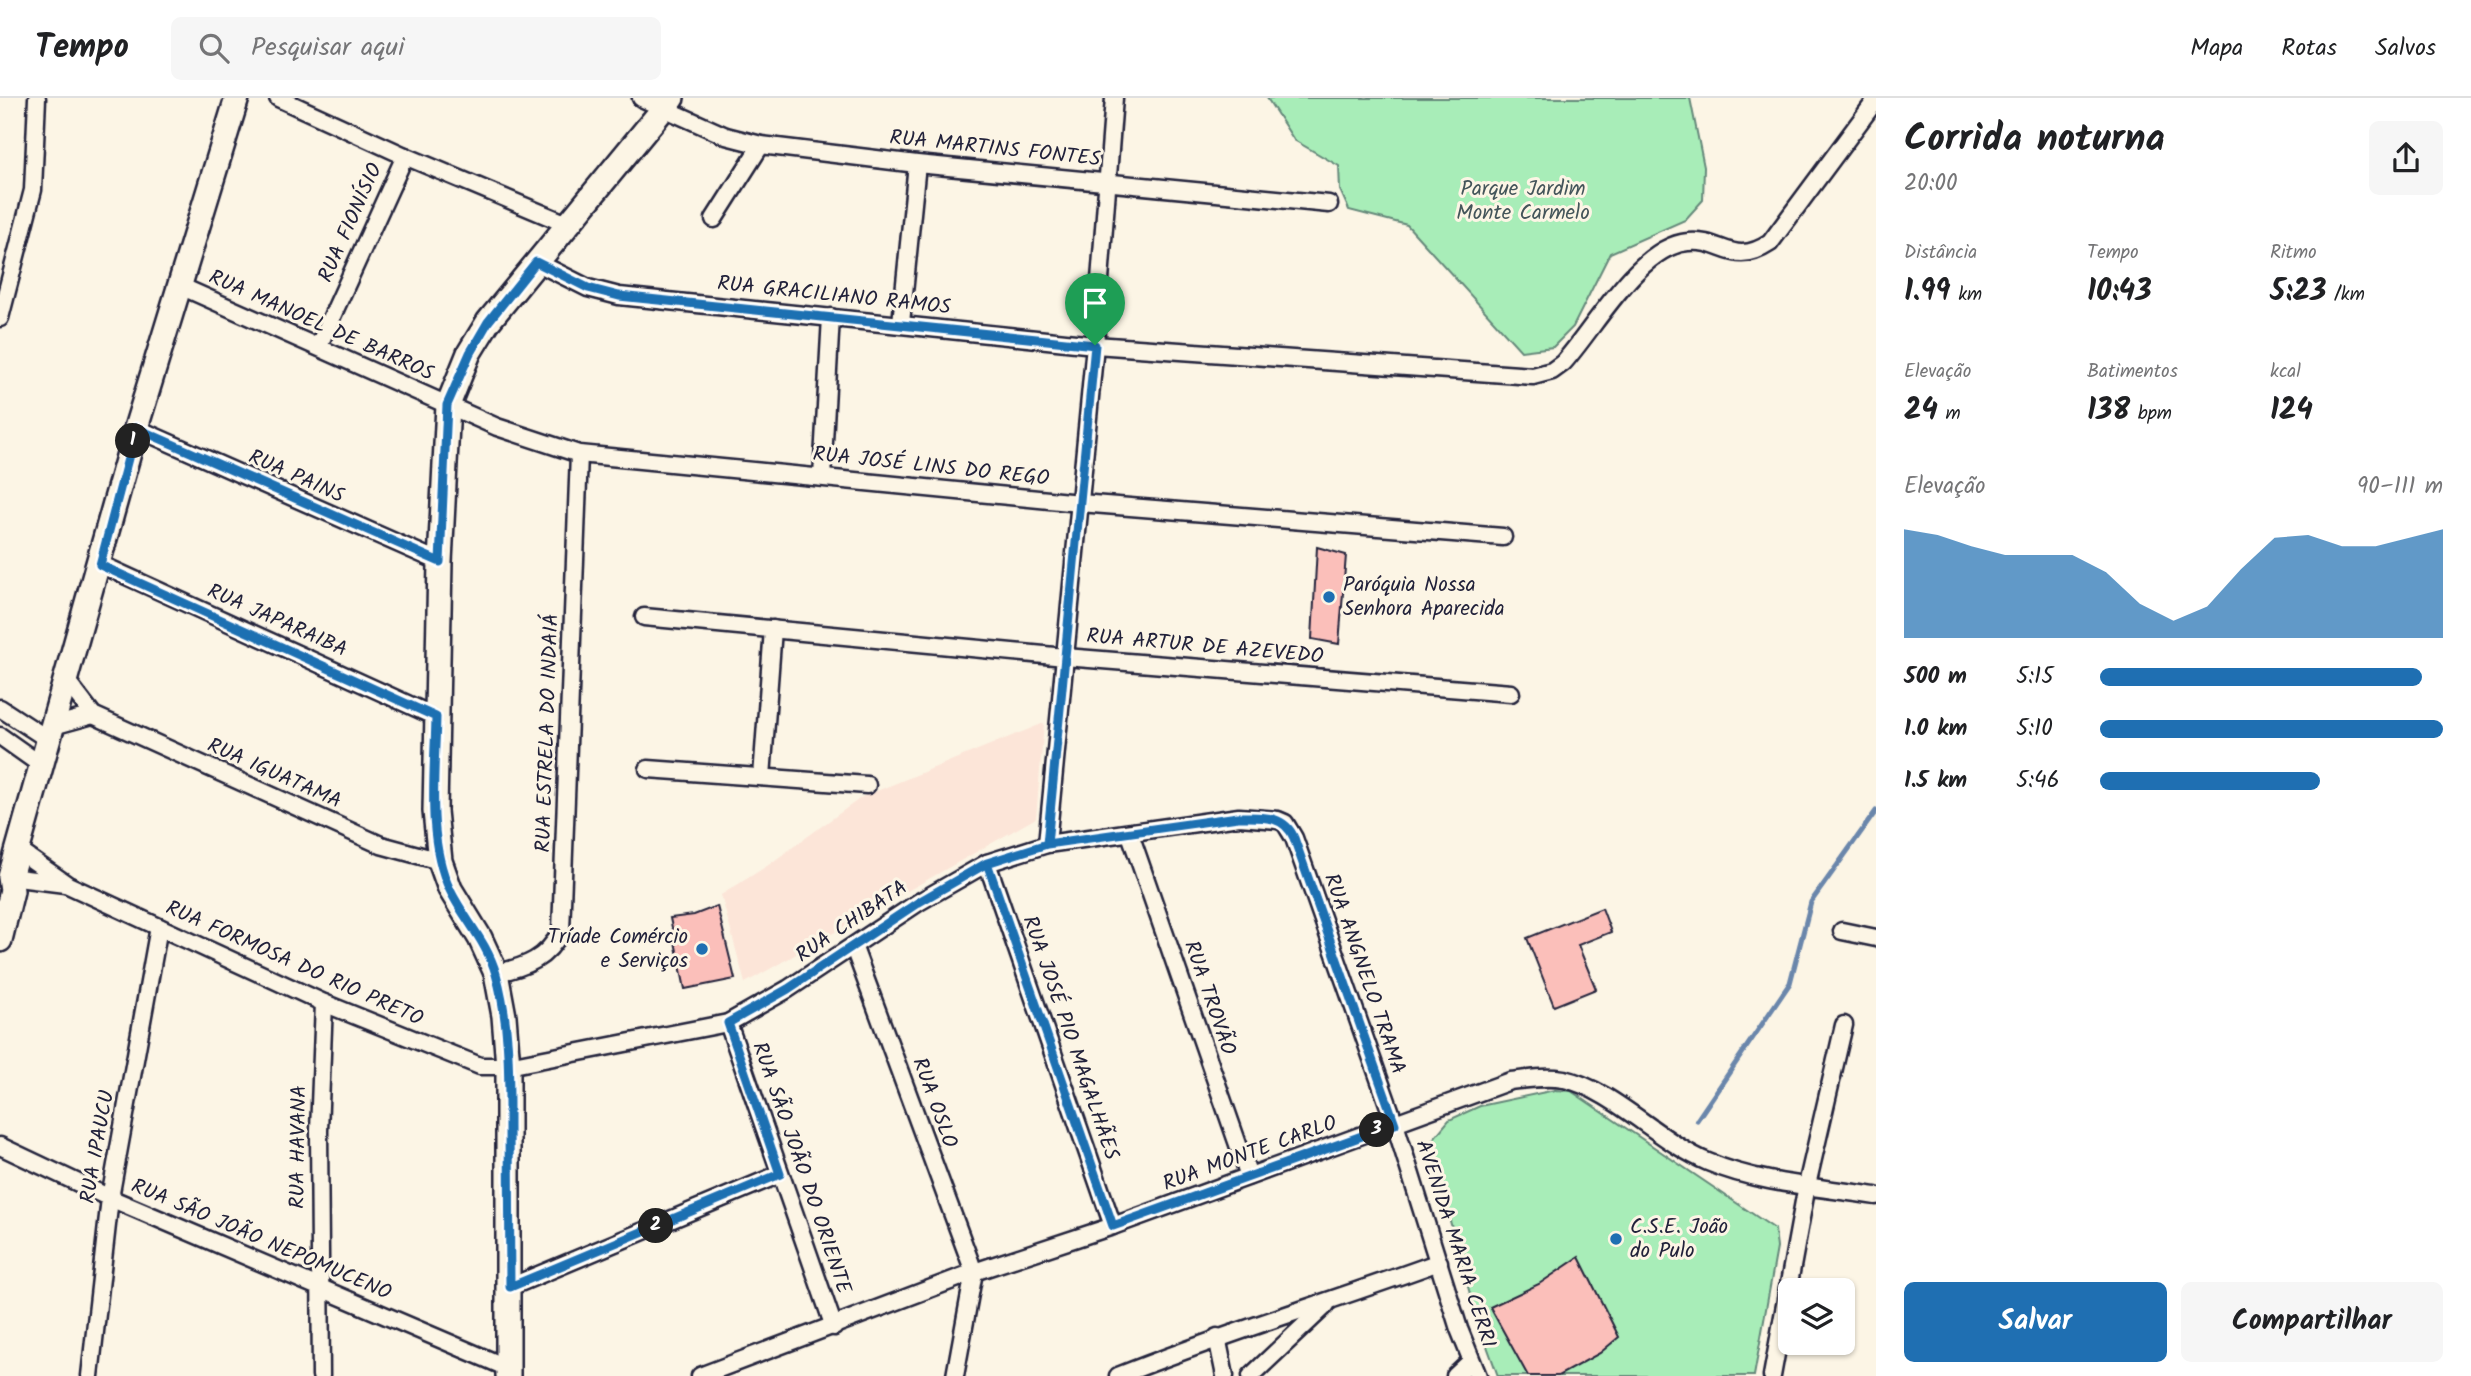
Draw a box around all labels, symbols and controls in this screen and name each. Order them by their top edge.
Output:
search box [171,17,661,80]
text: Tempo [35,22,129,75]
text: Pesquisar aqui [251,27,404,69]
icon: search [195,29,233,67]
text: Mapa [2190,29,2243,68]
text: Rotas [2281,29,2337,68]
text: Salvos [2375,29,2436,68]
text: Corrida noturna [1904,110,2165,170]
button: share [2369,121,2443,195]
street label: RUA MARTINS FONTES [888,122,1102,176]
street label: RUA FIONÍSIO [310,158,392,288]
text: 20:00 [1904,166,1958,202]
park label: Parque Jardim Monte Carmelo [1456,173,1590,230]
text: Distância [1904,238,1977,268]
text: Tempo [2087,238,2139,268]
text: Ritmo [2270,238,2317,268]
street label: RUA MANOEL DE BARROS [203,261,439,391]
street label: RUA GRACILIANO RAMOS [715,267,953,325]
text: 1.99 [1904,268,1951,316]
text: 10:43 [2087,268,2152,316]
text: 5:23 [2270,268,2326,316]
pin [1065,273,1125,345]
text: km [1951,280,1982,310]
text: /km [2326,280,2365,310]
icon: arrive [1076,284,1114,322]
text: Elevação [1904,357,1971,387]
text: Batimentos [2087,357,2178,387]
text: kcal [2270,357,2301,387]
text: 24 [1904,387,1938,435]
text: 138 [2087,387,2130,435]
text: 124 [2270,387,2313,435]
text: m [1938,399,1961,429]
text: bpm [2130,399,2172,429]
pin: 1 [116,424,150,458]
text: 1 [130,425,135,455]
street label: RUA JOSÉ LINS DO REGO [811,438,1051,496]
street label: RUA PAINS [243,441,349,513]
text: Elevação [1904,469,1986,505]
text: 90–111 m [2357,469,2443,505]
place label: Paróquia Nossa Senhora Aparecida [1343,569,1505,626]
street label: RUA JAPARAIBA [202,575,352,667]
marker: Paróquia Nossa Senhora Aparecida [1321,589,1337,605]
street label: RUA ESTRELA DO INDAIÁ [527,613,569,853]
street label: RUA ARTUR DE AZEVEDO [1085,620,1325,674]
text: 500 m [1904,659,1967,695]
text: 5:15 [2016,659,2054,695]
text: 1.0 km [1904,711,1967,747]
text: 5:10 [2016,711,2053,747]
street label: RUA IGUATAMA [201,730,347,818]
text: 1.5 km [1904,763,1967,799]
text: 5:46 [2016,763,2059,799]
street label: RUA ANGNELO TRAMA [1314,869,1414,1079]
street label: RUA CHIBATA [789,872,915,972]
street label: RUA FORMOSA DO RIO PRETO [160,892,428,1036]
street label: RUA JOSÉ PIO MAGALHÃES [1013,911,1127,1165]
place label: Tríade Comércio e Serviços [548,921,688,978]
street label: RUA TROVÃO [1174,936,1244,1060]
marker: Tríade Comércio e Serviços [694,941,710,957]
street label: RUA SÃO JOÃO DO ORIENTE [742,1038,860,1299]
street label: RUA OSLO [902,1053,966,1153]
street label: RUA HAVANA [281,1085,317,1209]
street label: RUA IPAUCU [72,1088,124,1206]
street label: RUA MONTE CARLO [1158,1107,1342,1201]
pin: 3 [1360,1112,1394,1148]
text: 3 [1371,1114,1382,1144]
street label: AVENIDA MARIA CERRI [1406,1136,1504,1352]
street label: RUA SÃO JOÃO NEPOMUCENO [126,1170,396,1310]
pin: 2 [638,1208,674,1244]
text: 2 [650,1210,661,1240]
place label: C.S.E. João do Pulo [1630,1211,1728,1268]
marker: C.S.E. João do Pulo [1608,1231,1624,1247]
map controls [1778,1278,1855,1355]
button: layers [1778,1278,1855,1355]
button: Salvar [1904,1282,2167,1362]
button: Compartilhar [2181,1282,2443,1362]

